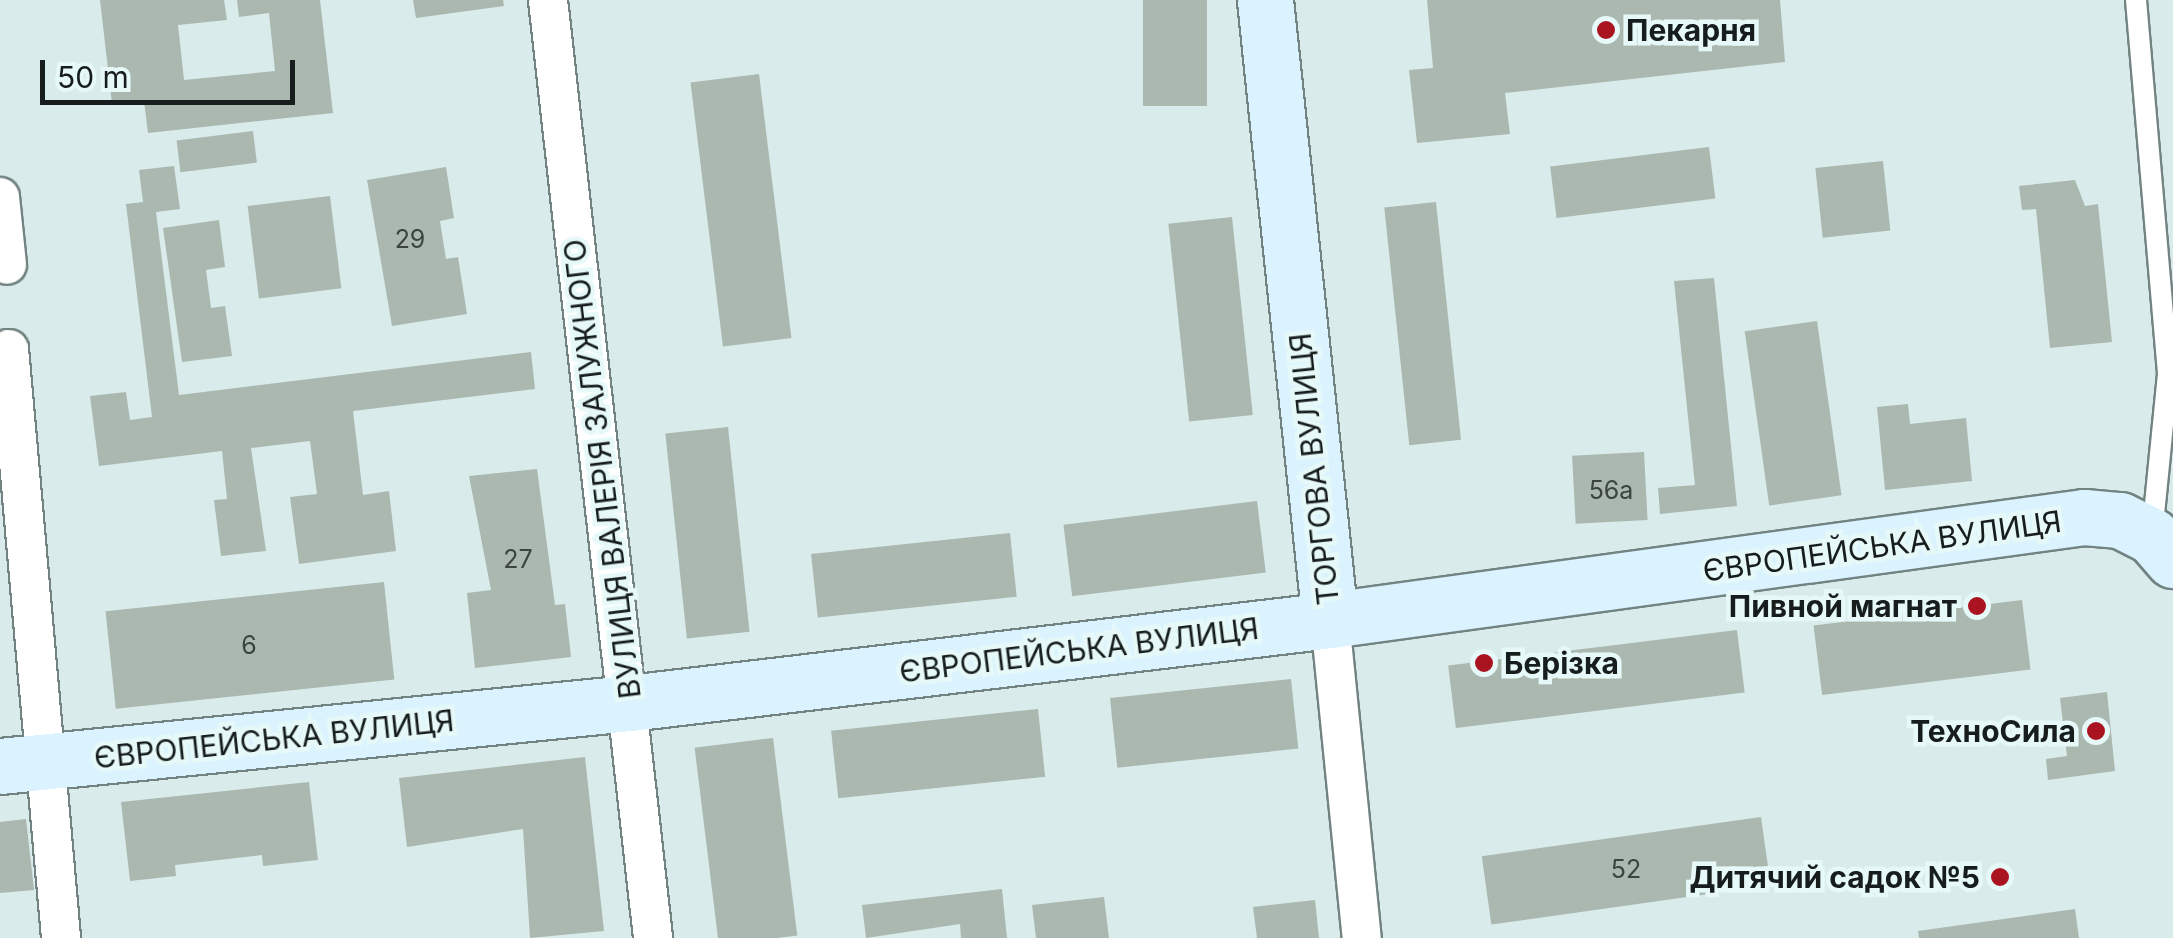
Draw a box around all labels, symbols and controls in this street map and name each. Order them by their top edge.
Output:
place label: Пекарня [1626,12,1756,48]
marker: Пекарня [1595,19,1617,41]
scale bar [45,40,300,102]
text: 50 m [57,59,129,95]
house number: 29 [395,224,425,254]
street label: ВУЛИЦЯ ВАЛЕРІЯ ЗАЛУЖНОГО [556,237,648,701]
street label: ТОРГОВА ВУЛИЦЯ [1282,331,1346,607]
house number: 56а [1589,475,1633,505]
street label: ЄВРОПЕЙСЬКА ВУЛИЦЯ [1700,503,2064,589]
house number: 27 [503,544,533,574]
place label: Пивной магнат [1729,588,1957,624]
marker: Пивной магнат [1966,595,1988,617]
street label: ЄВРОПЕЙСЬКА ВУЛИЦЯ [897,610,1261,690]
house number: 6 [241,630,257,660]
place label: Берізка [1504,645,1619,681]
marker: Берізка [1473,652,1495,674]
street label: ЄВРОПЕЙСЬКА ВУЛИЦЯ [92,702,456,776]
place label: ТехноСила [1910,713,2076,749]
marker: ТехноСила [2085,720,2107,742]
house number: 52 [1611,854,1641,884]
place label: Дитячий садок №5 [1690,859,1980,895]
marker: Дитячий садок №5 [1989,866,2011,888]

